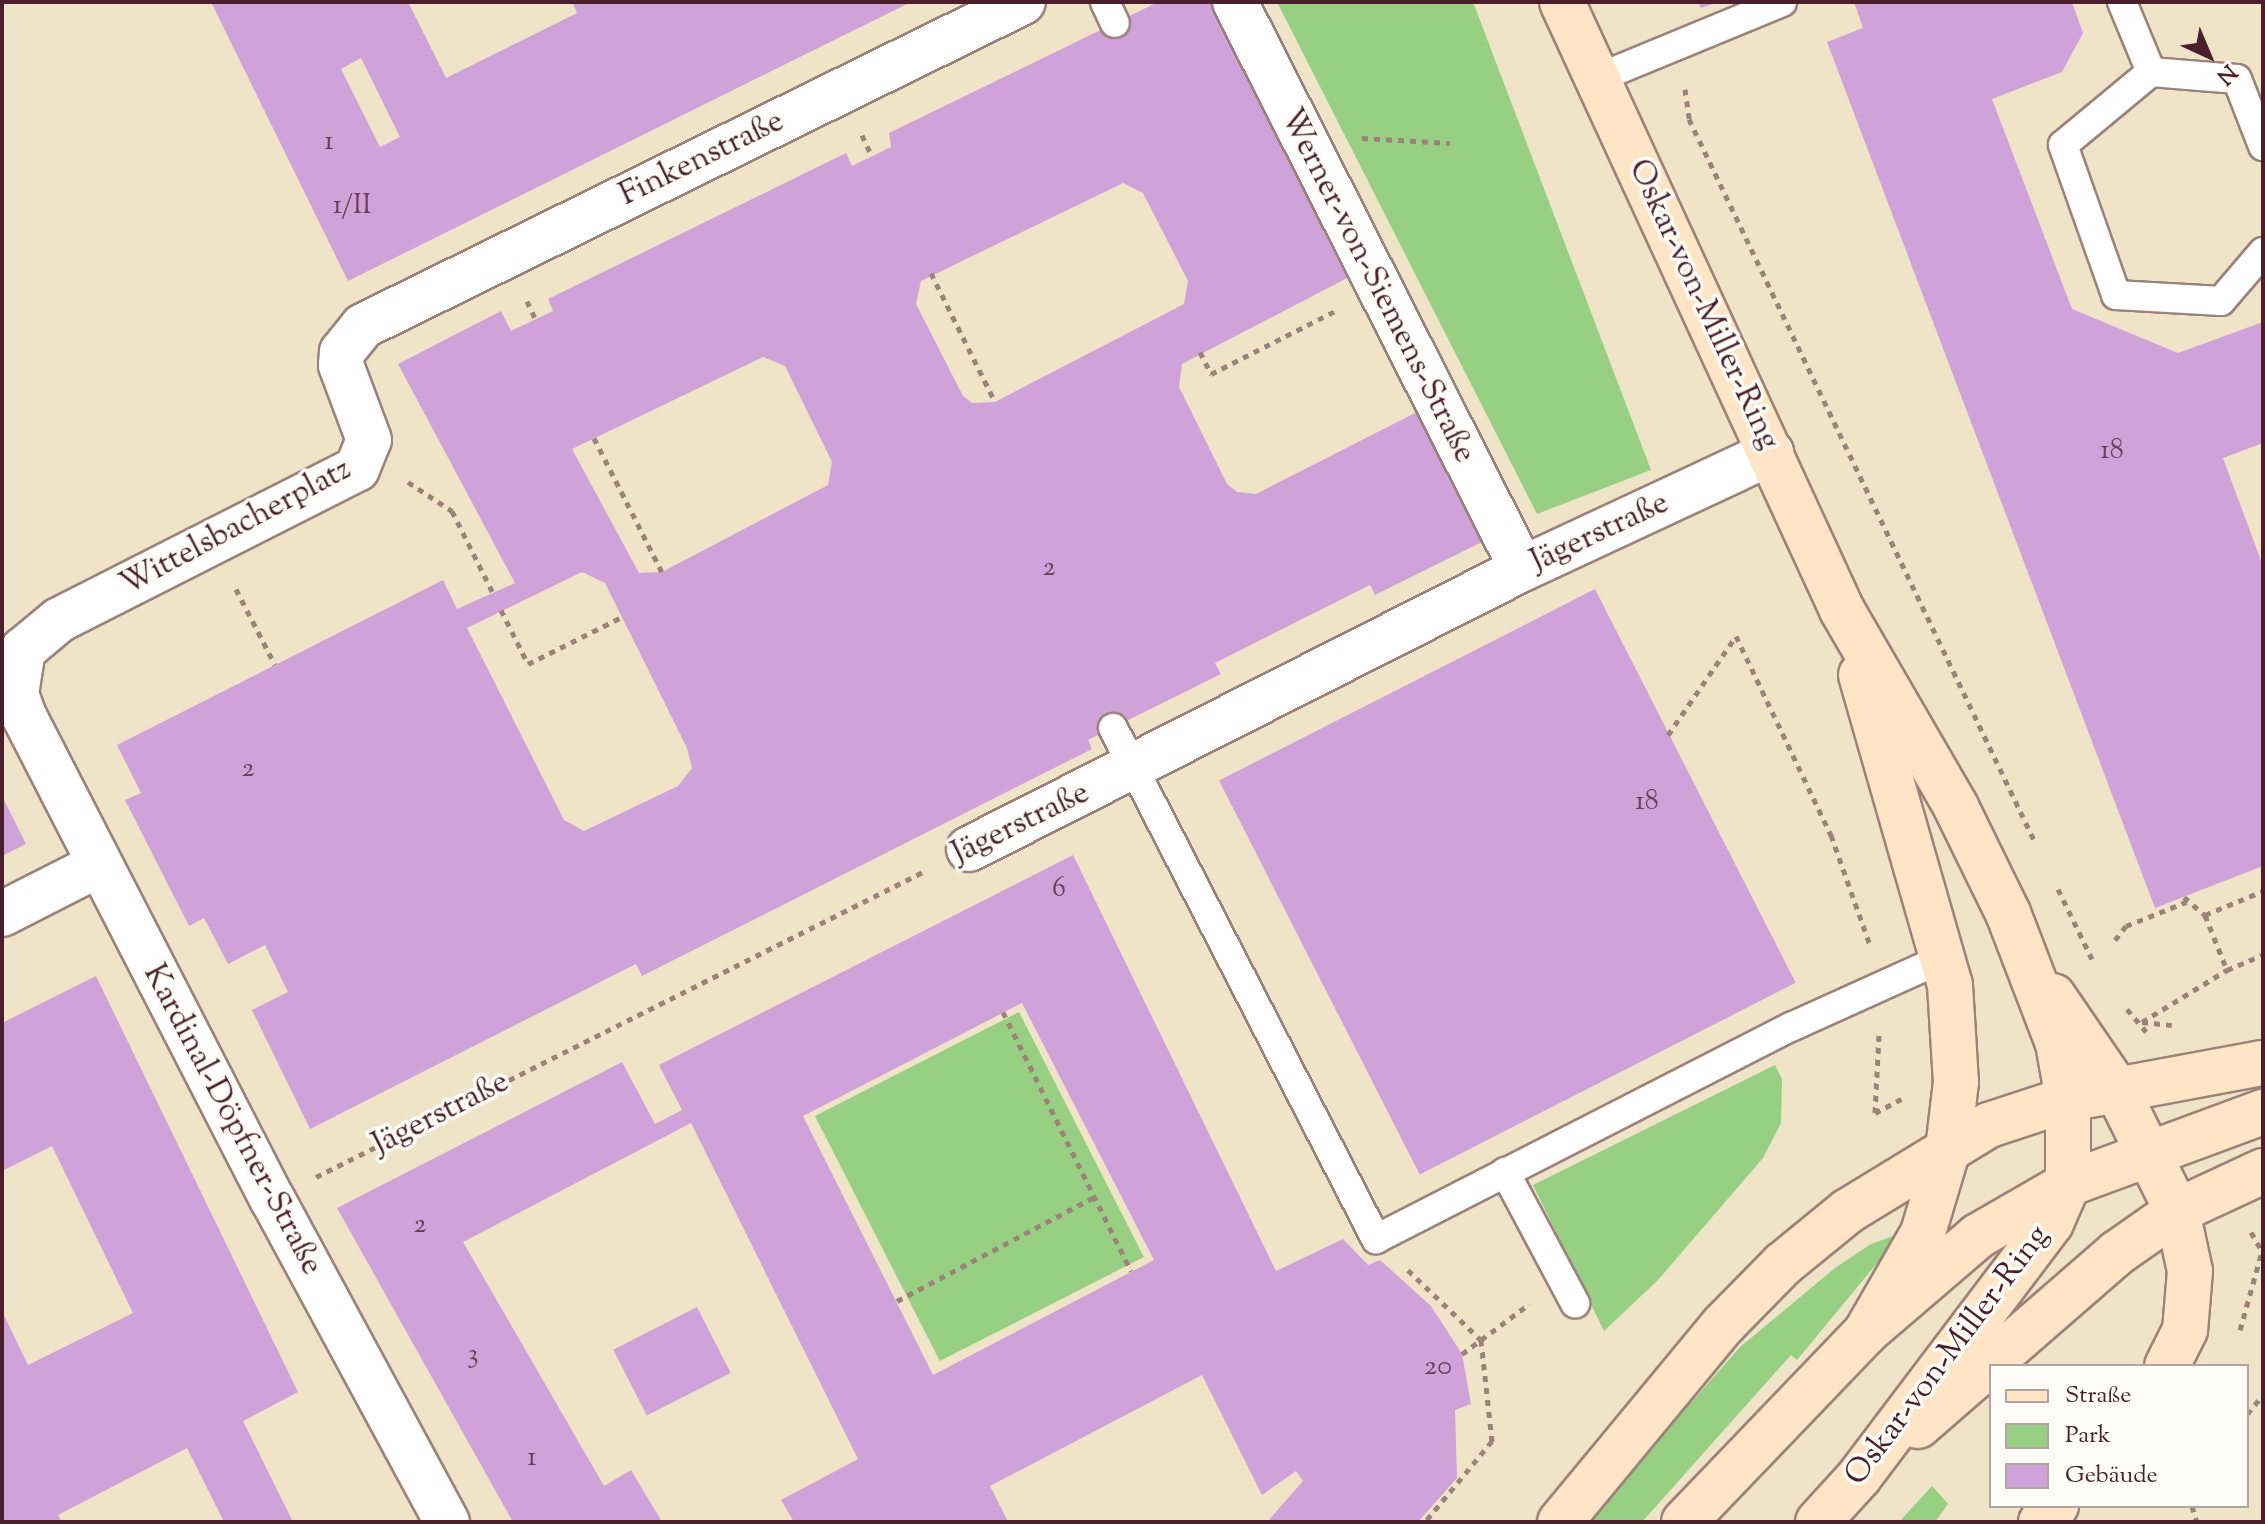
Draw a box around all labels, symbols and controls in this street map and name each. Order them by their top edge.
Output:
north arrow [2169,16,2249,96]
text: N [2208,56,2243,91]
street label: Werner-von-Siemens-Straße [1271,102,1483,470]
street label: Finkenstraße [614,103,790,215]
house number: 1 [324,125,334,159]
street label: Oskar-von-Miller-Ring [1619,154,1787,456]
house number: 1/II [333,189,371,223]
house number: 18 [2100,434,2124,468]
street label: Wittelsbacherplatz [114,451,358,605]
street label: Jägerstraße [1525,484,1675,582]
house number: 2 [1042,551,1056,585]
house number: 2 [241,752,255,786]
street label: Jägerstraße [946,774,1096,874]
house number: 18 [1635,785,1659,819]
house number: 6 [1052,872,1066,906]
street label: Kardinal-Döpfner-Straße [134,958,330,1282]
street label: Jägerstraße [366,1063,516,1165]
house number: 2 [413,1208,427,1242]
street label: Oskar-von-Miller-Ring [1838,1218,2058,1494]
house number: 3 [467,1338,479,1372]
house number: 20 [1424,1350,1452,1384]
legend [1989,1364,2249,1508]
text: Straße [2065,1379,2131,1413]
text: Park [2065,1419,2111,1453]
house number: 1 [527,1441,537,1475]
text: Gebäude [2065,1459,2158,1493]

